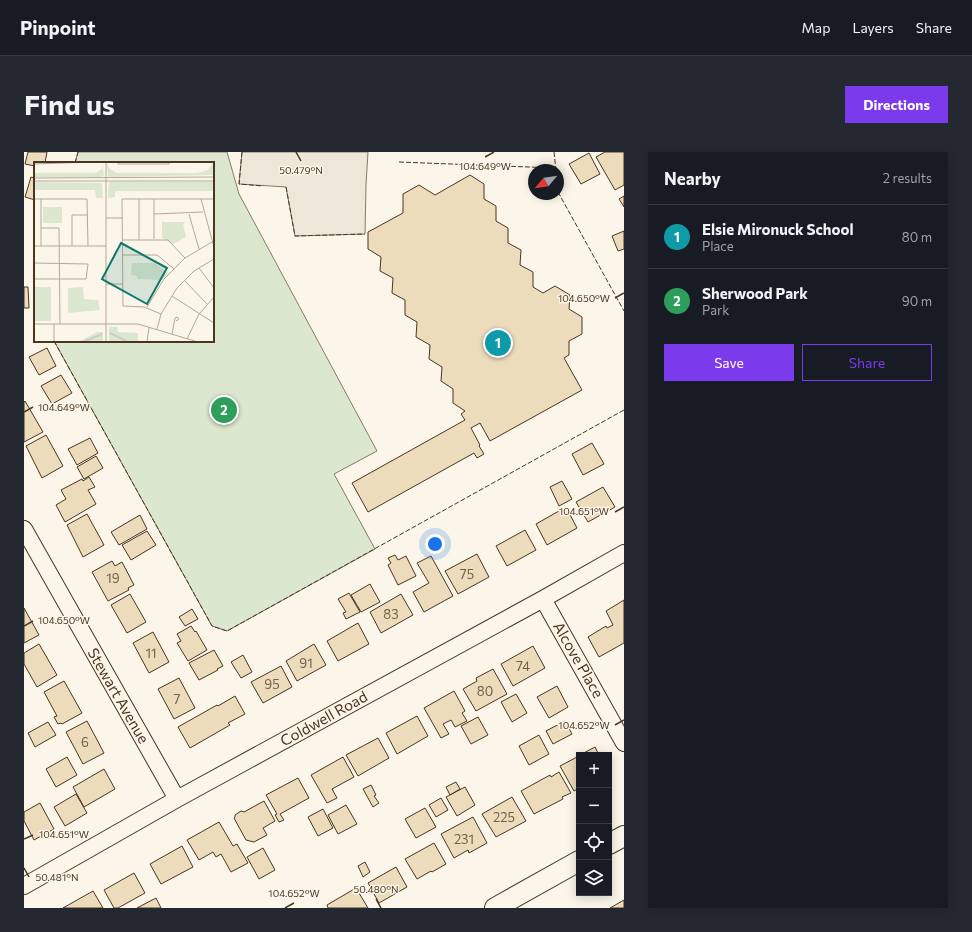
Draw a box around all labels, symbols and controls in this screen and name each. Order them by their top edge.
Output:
text: Pinpoint [20,16,96,39]
text: Map [802,19,830,36]
text: Layers [852,19,894,36]
text: Share [916,19,952,36]
button: Directions [845,86,948,123]
text: Find us [24,87,115,121]
text: 104.649°W [459,160,511,172]
inset map [34,162,214,342]
text: 50.479°N [279,164,323,176]
north arrow [528,164,564,200]
text: Nearby [664,168,721,189]
text: 2 results [883,170,932,186]
text: Elsie Mironuck School [702,220,853,238]
text: 1 [674,229,680,245]
text: 80 m [902,229,932,245]
text: Place [702,238,734,254]
text: Sherwood Park [702,284,808,302]
text: 104.650°W [558,292,610,304]
text: 2 [673,293,681,309]
text: 90 m [902,293,932,309]
text: Park [702,302,729,318]
pin: 1 [485,328,511,358]
button: Save [664,344,794,381]
button: Share [802,344,932,381]
pin: 2 [211,395,237,425]
text: 104.649°W [38,401,90,413]
text: 104.651°W [559,505,609,517]
your location [425,534,445,554]
house number: 75 [460,566,474,582]
house number: 19 [106,570,120,586]
house number: 83 [383,606,399,622]
text: 104.650°W [38,614,90,626]
street label: Alcove Place [550,618,608,701]
street label: Stewart Avenue [84,645,153,746]
house number: 11 [145,645,157,661]
house number: 91 [299,655,313,671]
house number: 74 [516,658,530,674]
house number: 95 [264,676,280,692]
house number: 80 [477,683,493,699]
street label: Coldwell Road [277,687,370,749]
house number: 7 [174,691,181,707]
text: 104.652°W [558,719,610,731]
house number: 6 [81,734,89,750]
map controls [576,752,612,896]
button: + [576,752,612,788]
button: − [576,788,612,824]
house number: 225 [493,809,515,825]
button: locate [576,824,612,860]
text: 104.651°W [39,828,89,840]
house number: 231 [454,831,474,847]
button: layers [576,860,612,896]
text: 50.481°N [36,871,78,883]
text: 50.480°N [353,883,399,895]
text: 104.652°W [268,887,320,899]

